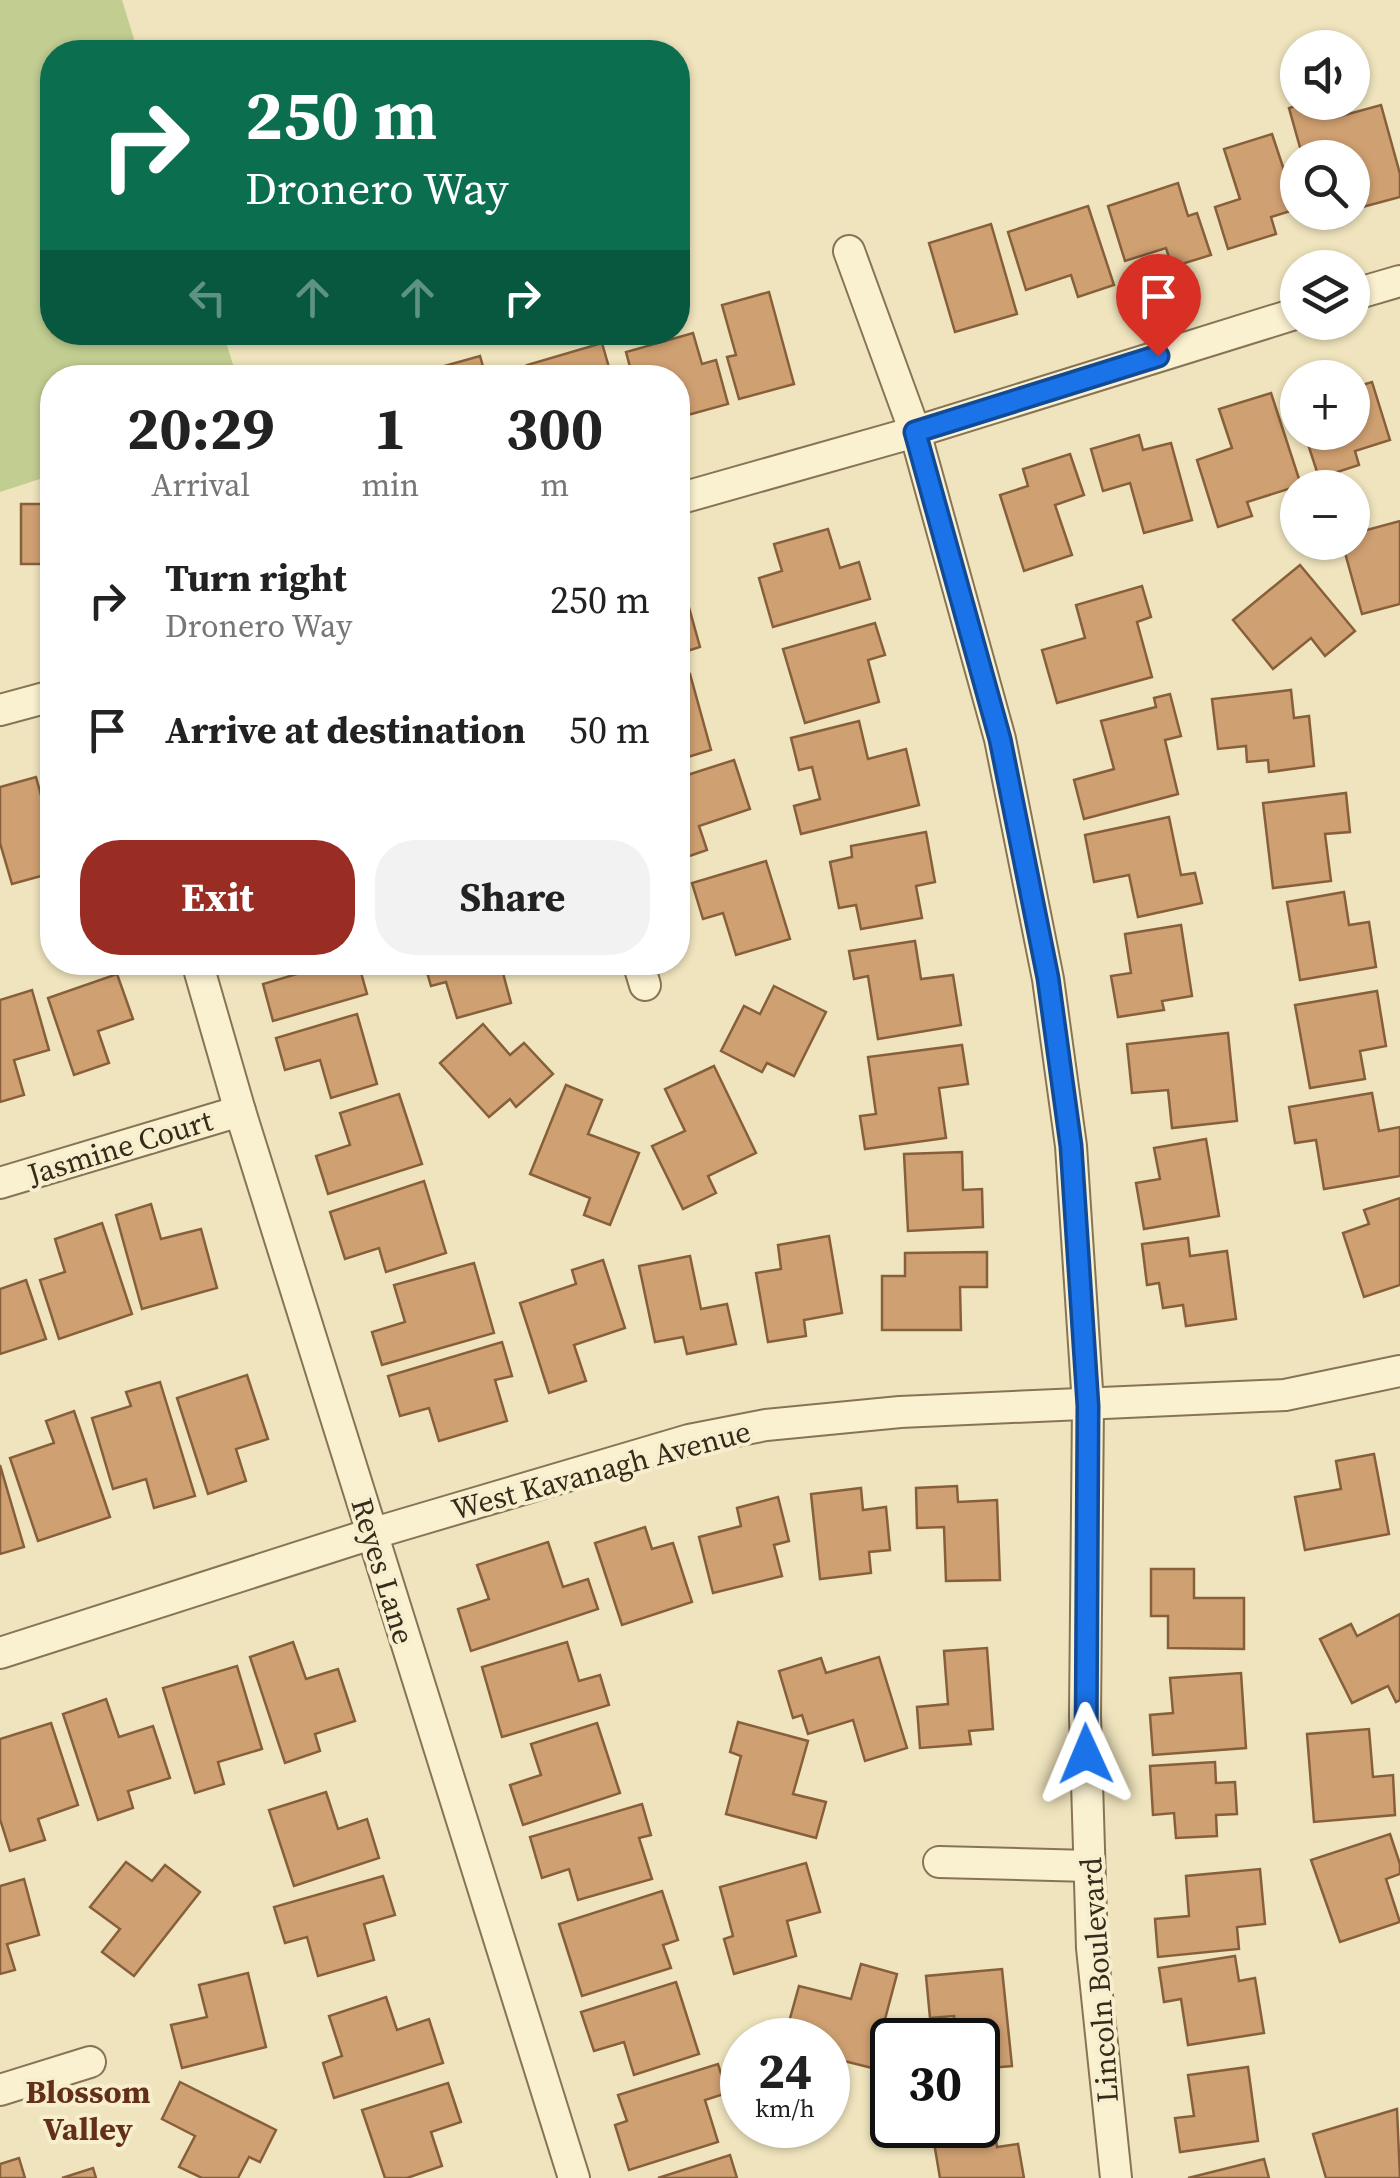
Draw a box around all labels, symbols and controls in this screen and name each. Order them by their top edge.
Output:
map controls [1280,30,1370,560]
button: sound [1280,30,1370,120]
text: 250 m [245,66,437,162]
icon: right [80,80,210,210]
button: search [1280,140,1370,230]
text: Dronero Way [245,157,509,219]
button: layers [1280,250,1370,340]
pin [1116,254,1201,357]
icon: arrive [1131,269,1186,324]
icon: left [180,270,235,325]
icon: ahead [285,270,340,325]
icon: ahead [390,270,445,325]
icon: right [495,270,550,325]
button: + [1280,360,1370,450]
text: 20:29 [127,387,275,469]
text: 1 [374,387,407,469]
text: 300 [506,387,603,469]
text: Arrival [151,463,250,507]
text: min [361,463,419,507]
text: m [540,463,569,507]
button: − [1280,470,1370,560]
text: Turn right [165,552,347,604]
icon: right [80,573,135,628]
text: 250 m [550,574,650,626]
text: Dronero Way [165,604,352,648]
icon: arrive [80,703,135,758]
text: Arrive at destination [165,704,526,756]
text: 50 m [569,704,650,756]
button: Exit [80,840,355,955]
button: Share [375,840,650,955]
street label: Jasmine Court [22,1099,217,1195]
street label: West Kavanagh Avenue [447,1410,755,1530]
street label: Reyes Lane [341,1493,425,1649]
position arrow [1034,1702,1138,1806]
street label: Lincoln Boulevard [1070,1856,1128,2104]
speed limit sign: 30 [870,2018,1000,2148]
text: 24 [758,2036,812,2105]
district label: Blossom Valley [25,2070,151,2151]
text: km/h [755,2091,815,2125]

